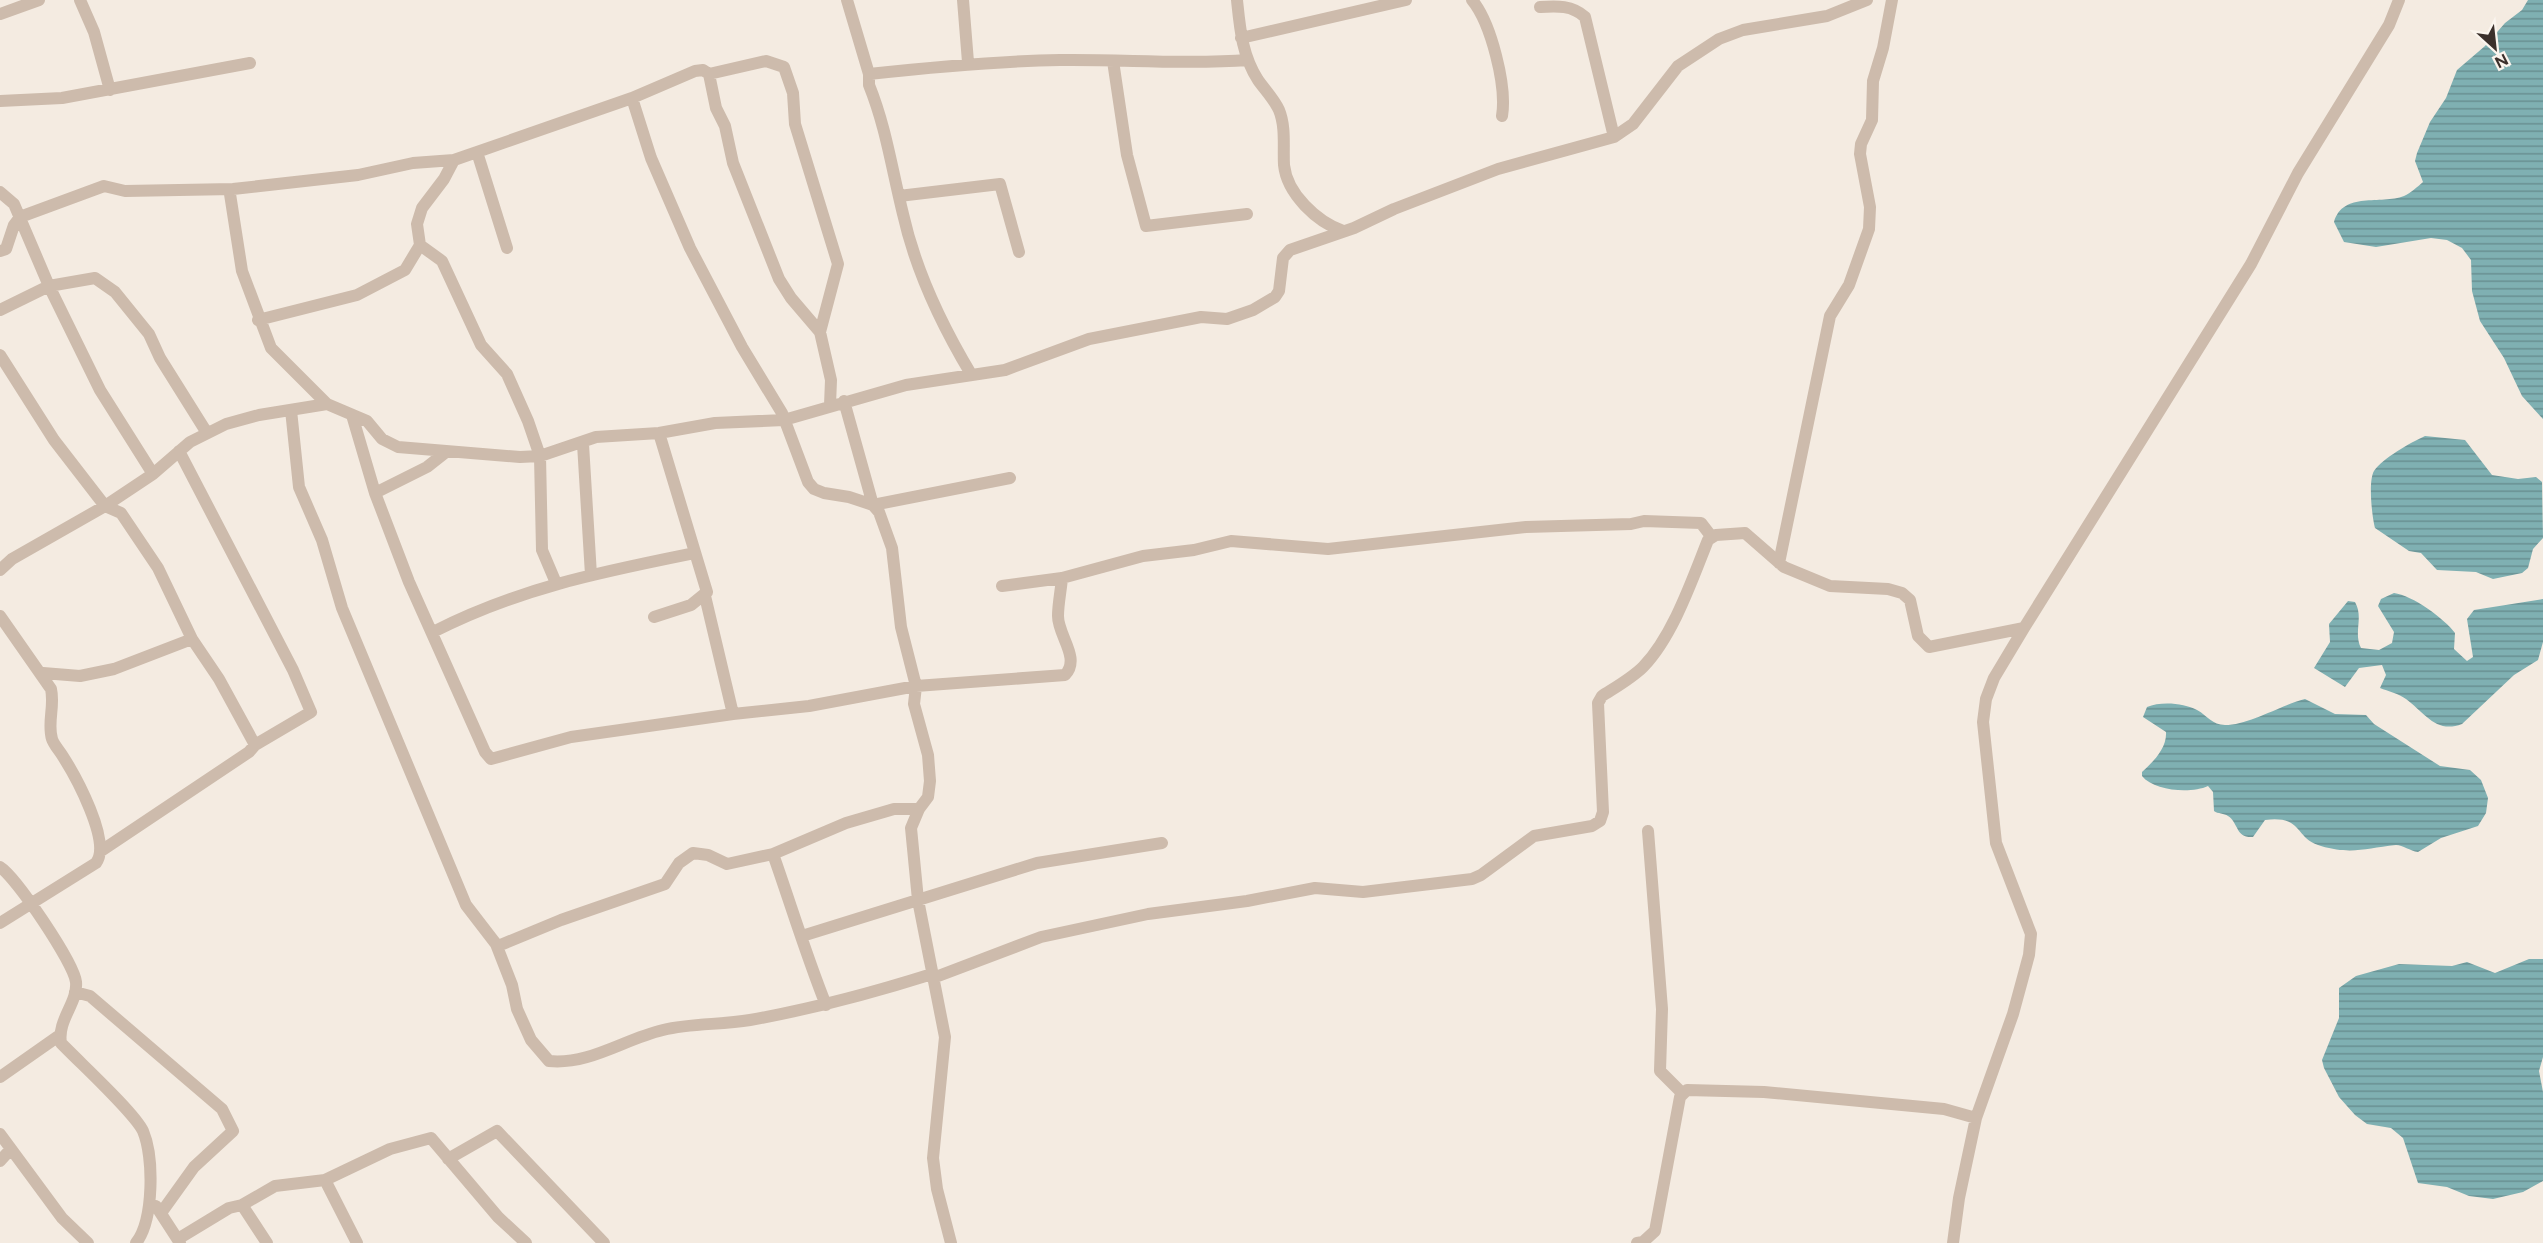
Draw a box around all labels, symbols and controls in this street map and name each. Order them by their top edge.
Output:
north arrow [2465,18,2525,78]
text: N [2492,50,2511,72]

